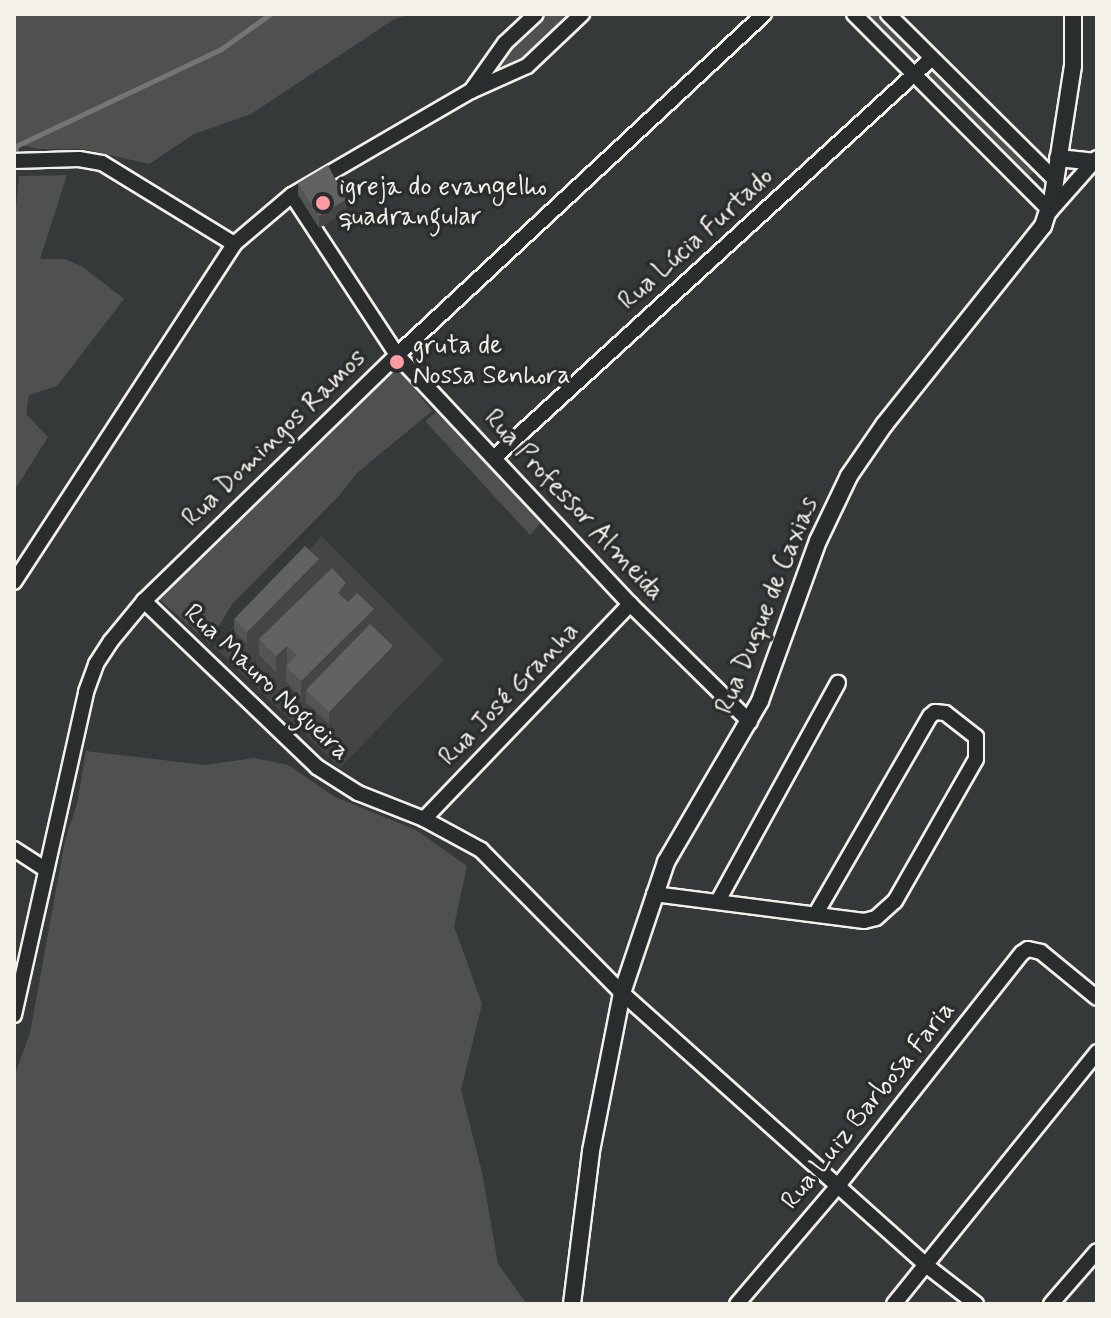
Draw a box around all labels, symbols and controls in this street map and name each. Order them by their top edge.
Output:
street label: Rua Lúcia Furtado [614,163,780,317]
place label: igreja do evangelho quadrangular [339,172,545,234]
marker: igreja do evangelho quadrangular [314,194,332,212]
place label: gruta de Nossa Senhora [413,331,571,392]
street label: Rua Domingos Ramos [177,344,373,534]
marker: gruta de Nossa Senhora [388,353,406,371]
street label: Rua Professor Almeida [477,405,669,607]
street label: Rua Duque de Caxias [711,495,825,717]
street label: Rua Mauro Nogueira [178,600,354,766]
street label: Rua José Granha [433,616,587,774]
street label: Rua Luiz Barbosa Faria [775,995,963,1217]

